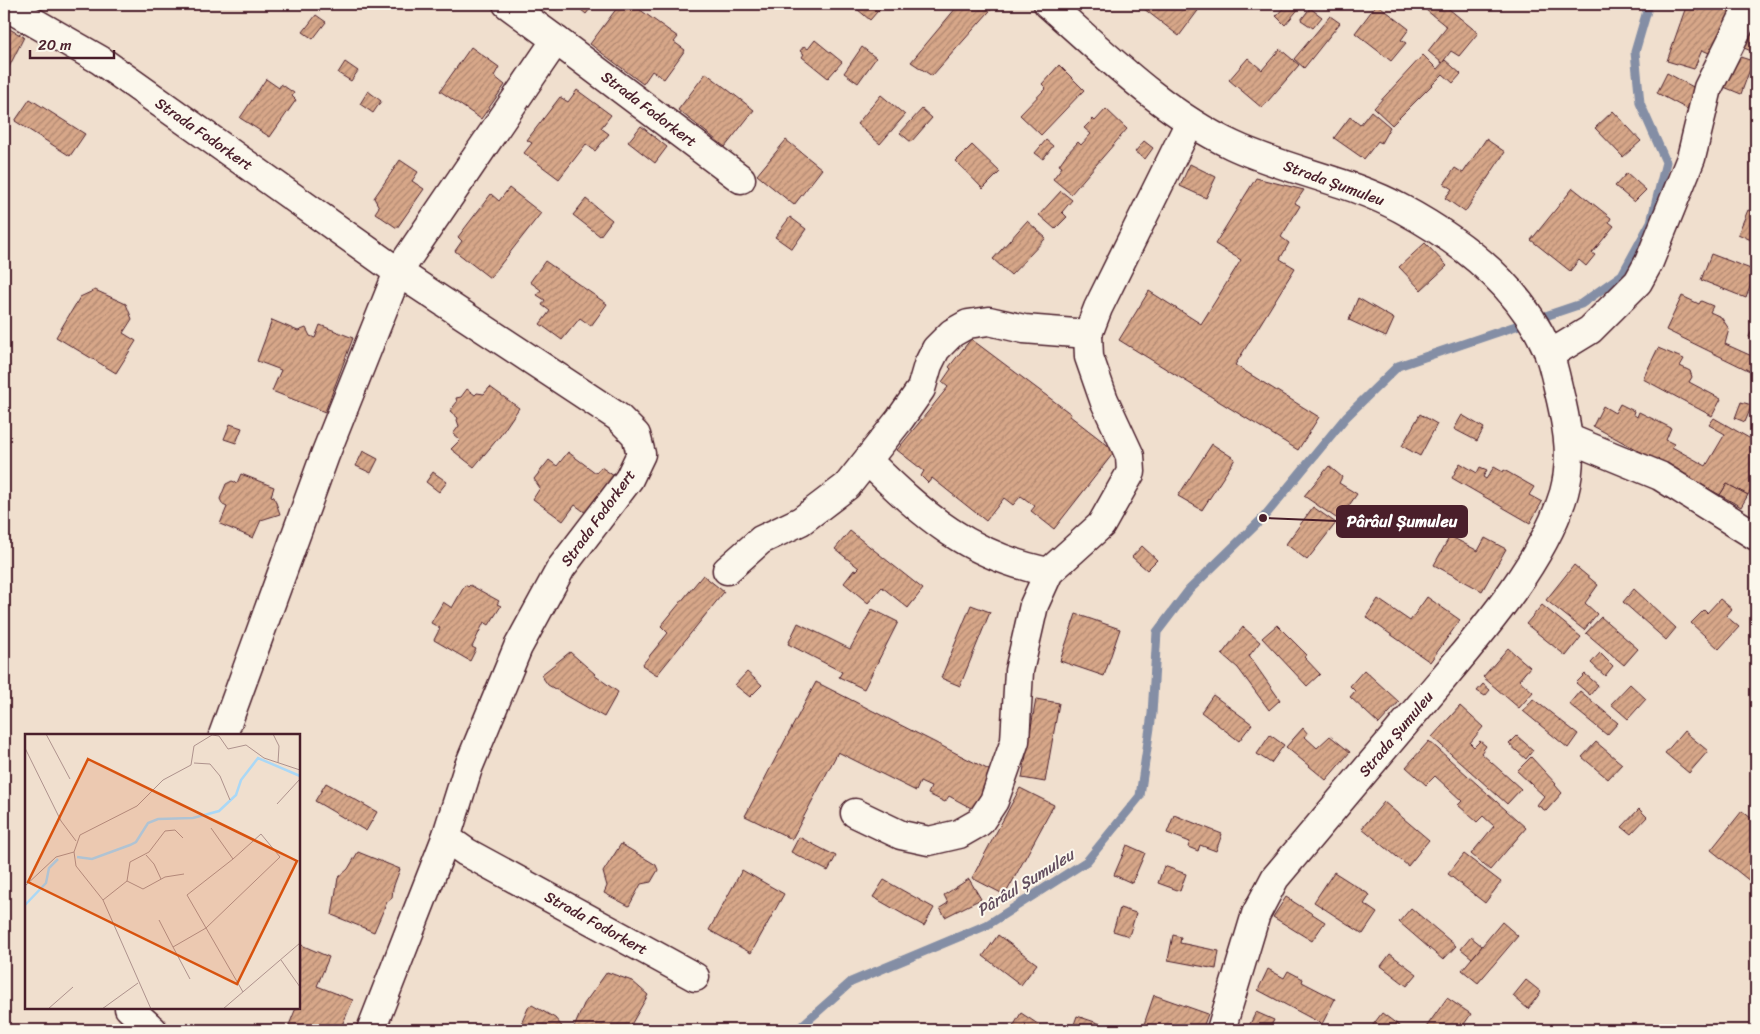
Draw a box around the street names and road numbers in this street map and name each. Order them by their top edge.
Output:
street label: Strada Fodorkert [595,64,703,154]
street label: Strada Fodorkert [150,90,259,178]
street label: Strada Șumuleu [1280,153,1388,213]
street label: Strada Fodorkert [554,464,642,572]
street label: Strada Șumuleu [1352,685,1440,783]
street label: Strada Fodorkert [540,884,653,962]

